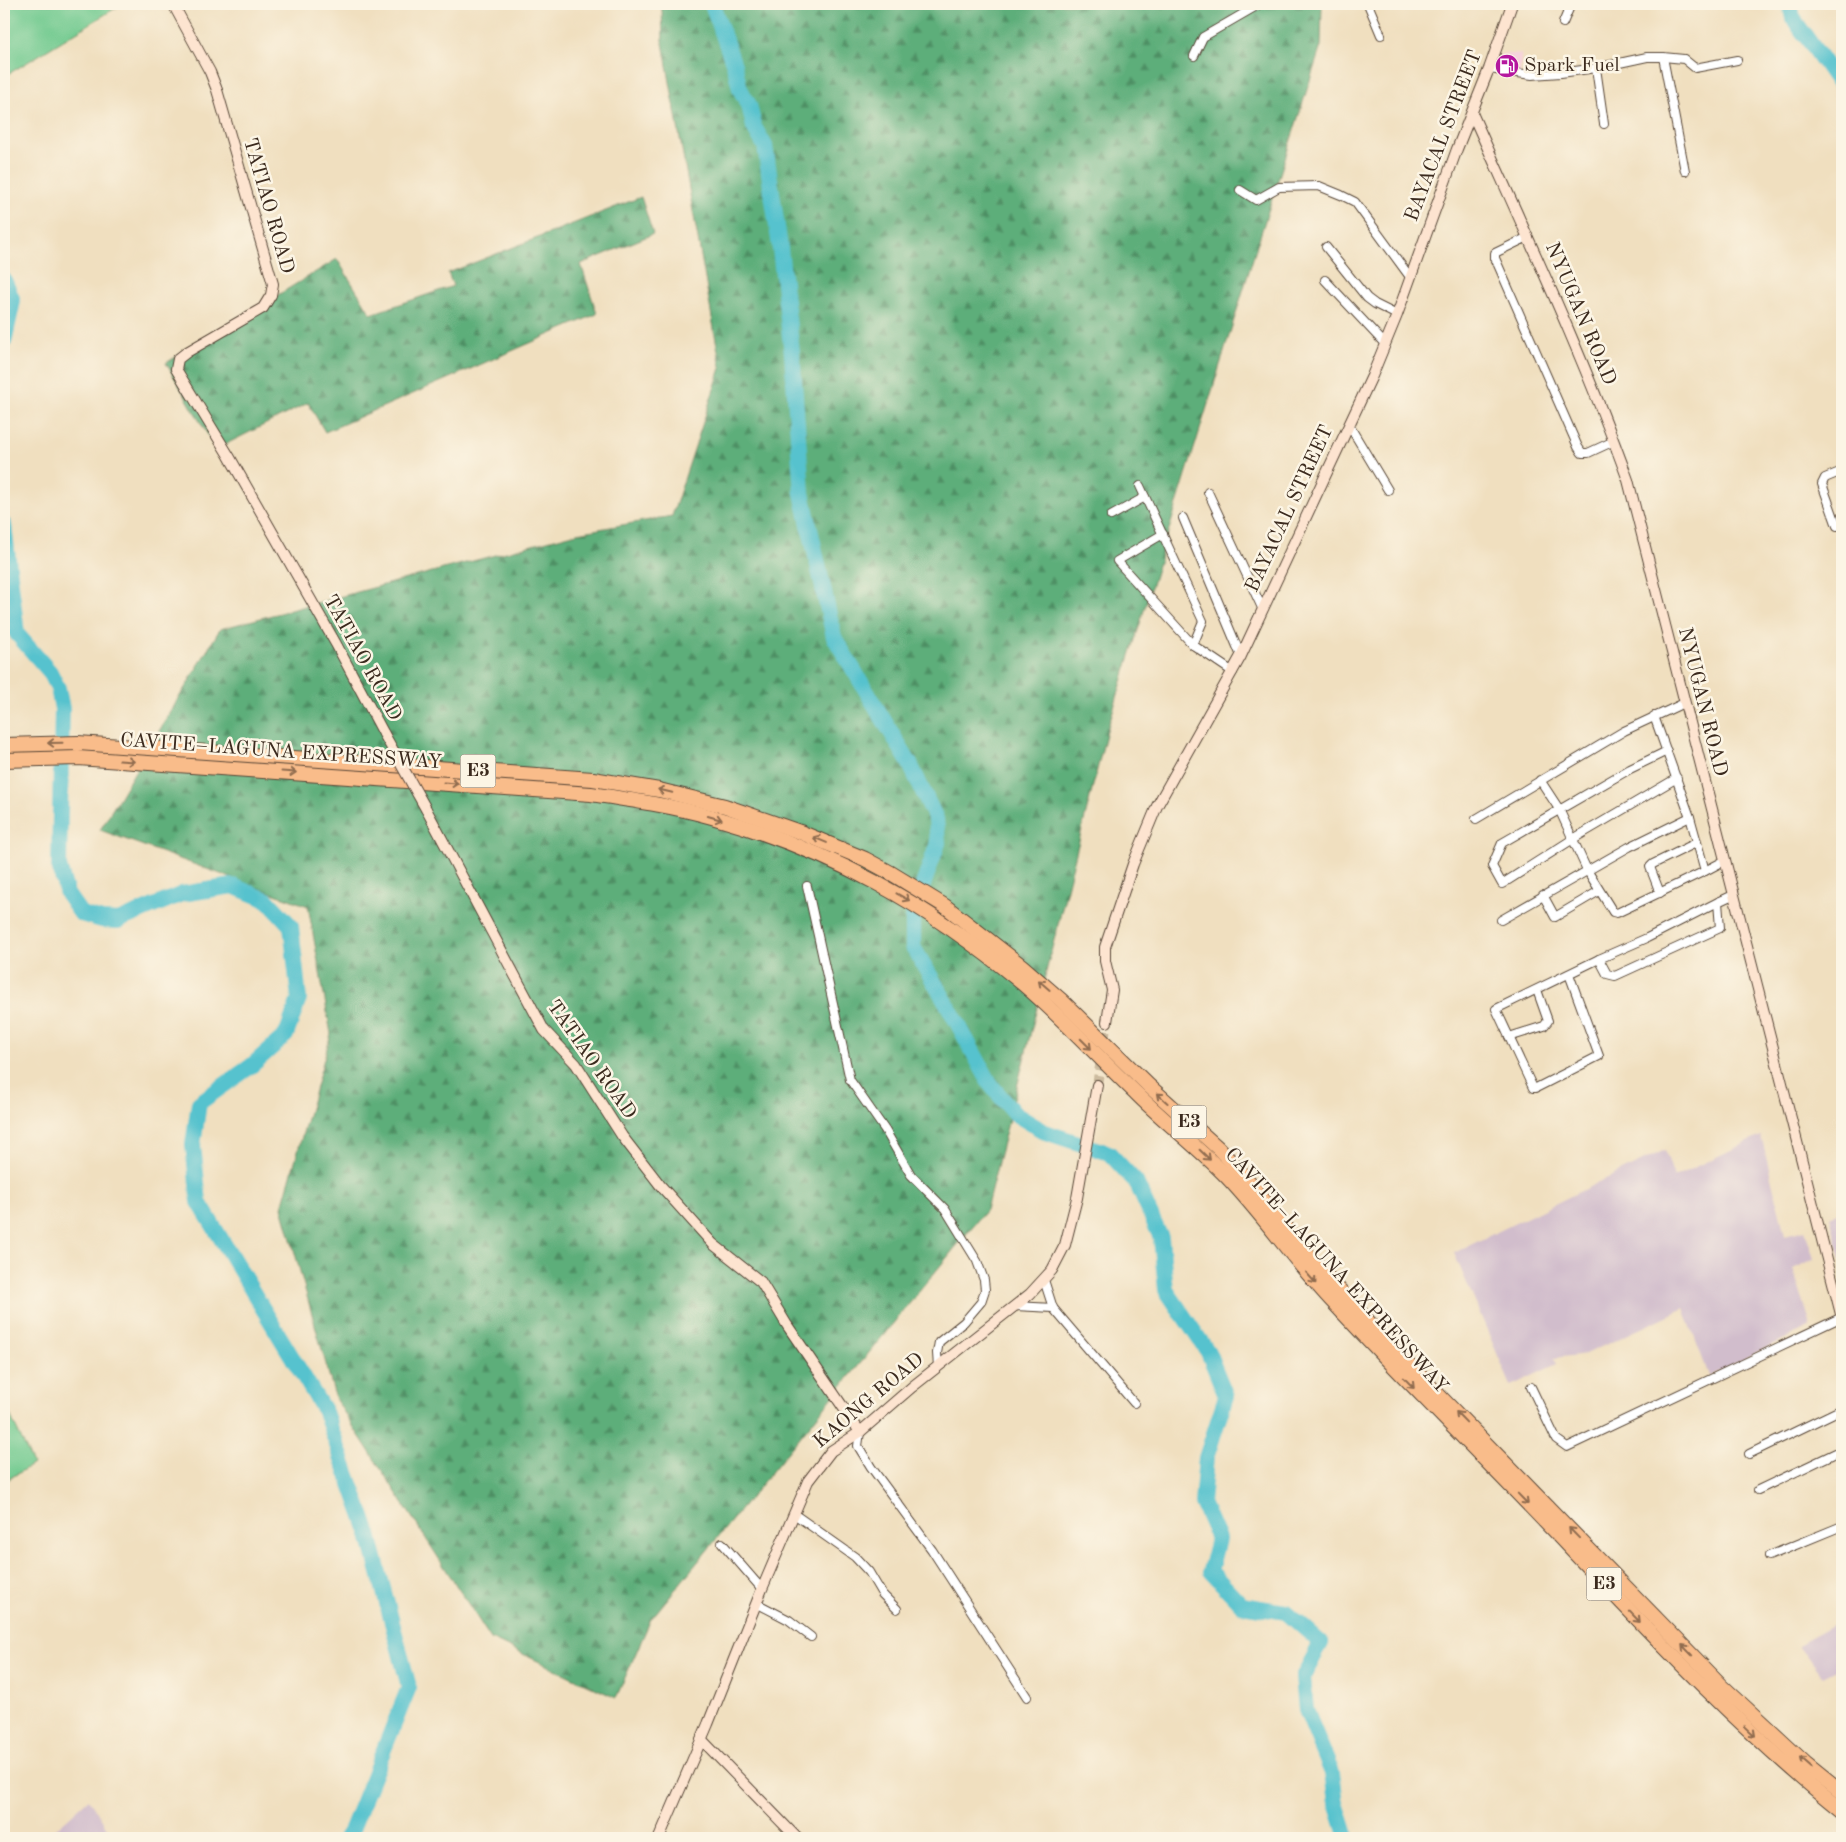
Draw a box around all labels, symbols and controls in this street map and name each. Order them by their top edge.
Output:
street label: BAYACAL STREET [1402,47,1486,225]
fuel station icon: Spark Fuel [1494,53,1520,79]
place label: Spark Fuel [1524,56,1620,76]
street label: TATIAO ROAD [239,136,297,276]
street label: NYUGAN ROAD [1541,240,1619,388]
street label: BAYACAL STREET [1242,422,1338,596]
street label: TATIAO ROAD [319,592,405,724]
street label: NYUGAN ROAD [1674,625,1730,779]
street label: CAVITE–LAGUNA EXPRESSWAY [119,731,443,773]
one-way arrow [47,739,63,748]
road number: E3 [460,754,496,788]
one-way arrow [118,757,134,766]
one-way arrow [280,767,296,776]
one-way arrow [443,779,459,788]
one-way arrow [658,786,674,795]
one-way arrow [707,814,723,824]
one-way arrow [813,835,828,844]
one-way arrow [895,893,910,902]
one-way arrow [1038,979,1051,991]
street label: TATIAO ROAD [543,997,639,1123]
one-way arrow [1080,1038,1093,1050]
one-way arrow [1155,1092,1168,1103]
road number: E3 [1172,1106,1206,1138]
street label: CAVITE–LAGUNA EXPRESSWAY [1221,1144,1452,1398]
one-way arrow [1199,1149,1211,1161]
one-way arrow [1306,1271,1317,1284]
street label: KAONG ROAD [810,1349,928,1453]
one-way arrow [1403,1376,1415,1389]
one-way arrow [1454,1411,1467,1423]
one-way arrow [1517,1493,1529,1505]
one-way arrow [1568,1527,1580,1540]
road number: E3 [1586,1568,1622,1600]
one-way arrow [1629,1610,1641,1623]
one-way arrow [1681,1644,1693,1656]
one-way arrow [1744,1725,1756,1737]
one-way arrow [1798,1756,1811,1768]

